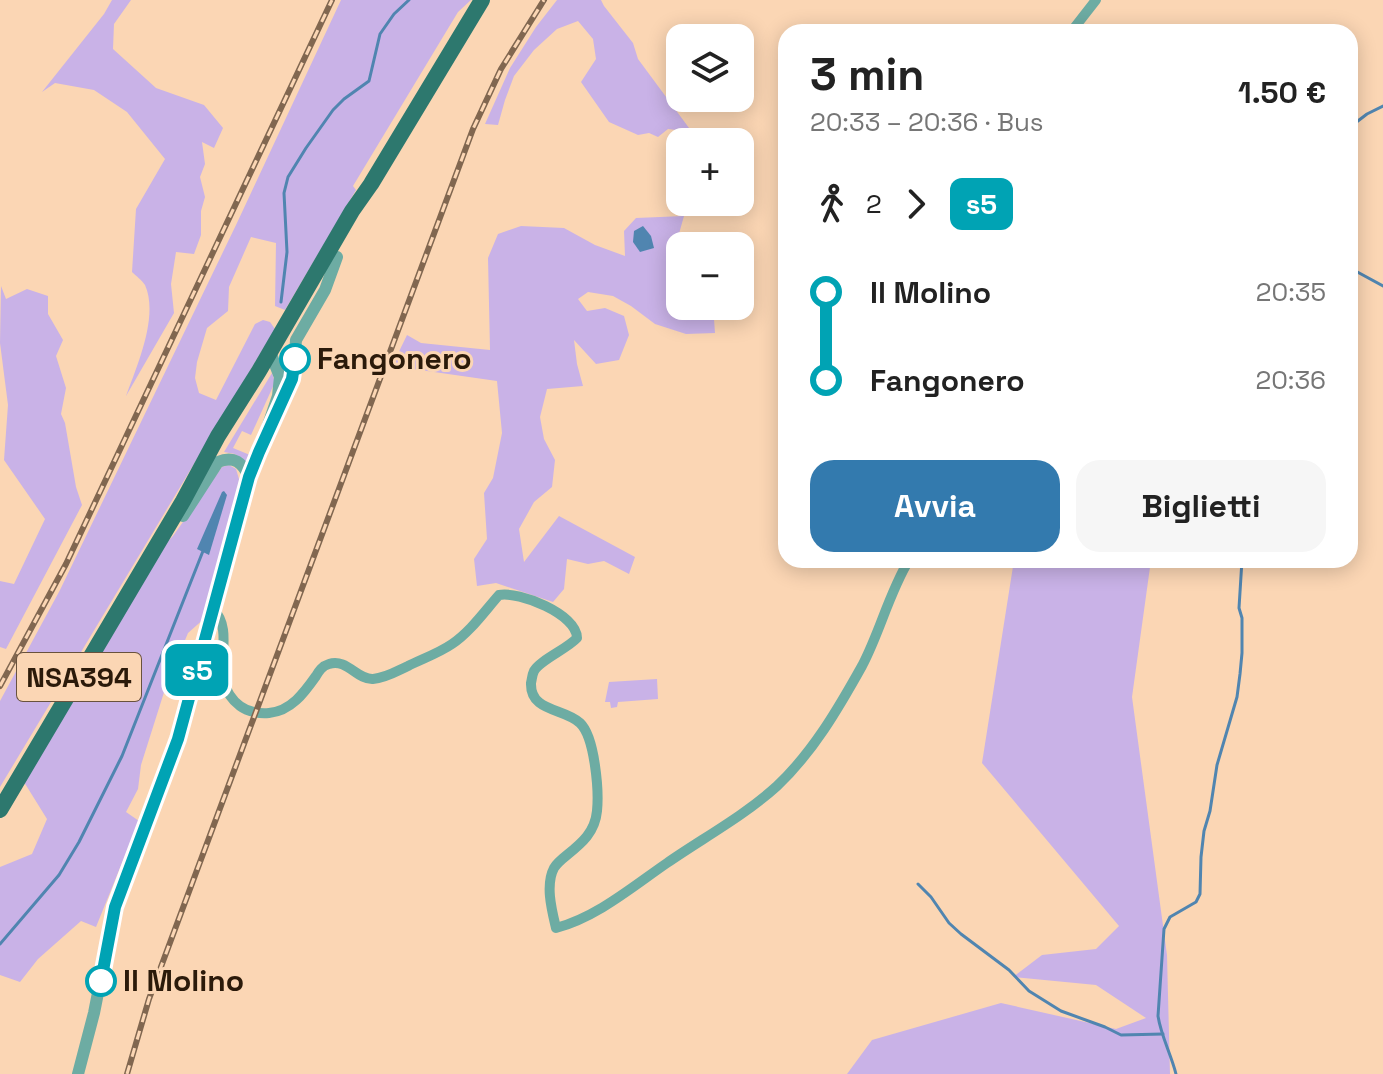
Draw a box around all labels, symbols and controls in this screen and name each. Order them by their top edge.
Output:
map controls [666,24,754,320]
button: layers [666,24,754,112]
text: 3 min [810,47,924,103]
text: 1.50 € [1238,73,1326,112]
text: 20:33 – 20:36 · Bus [810,105,1044,139]
button: + [666,128,754,216]
icon: walk [810,182,854,226]
icon: forward [894,182,938,226]
text: s5 [966,186,997,222]
text: 2 [866,187,882,221]
button: − [666,232,754,320]
text: Il Molino [870,273,991,312]
text: 20:35 [1256,275,1326,309]
place label: Fangonero [317,339,472,378]
marker: Fangonero [280,344,310,374]
text: Fangonero [870,361,1025,400]
text: 20:36 [1255,363,1326,397]
button: Avvia [810,460,1060,552]
button: Biglietti [1076,460,1326,552]
line badge: s5 [161,644,233,696]
text: s5 [181,652,213,688]
road number: NSA394 [17,653,141,701]
place label: Il Molino [123,961,244,1000]
marker: Il Molino [86,966,116,996]

